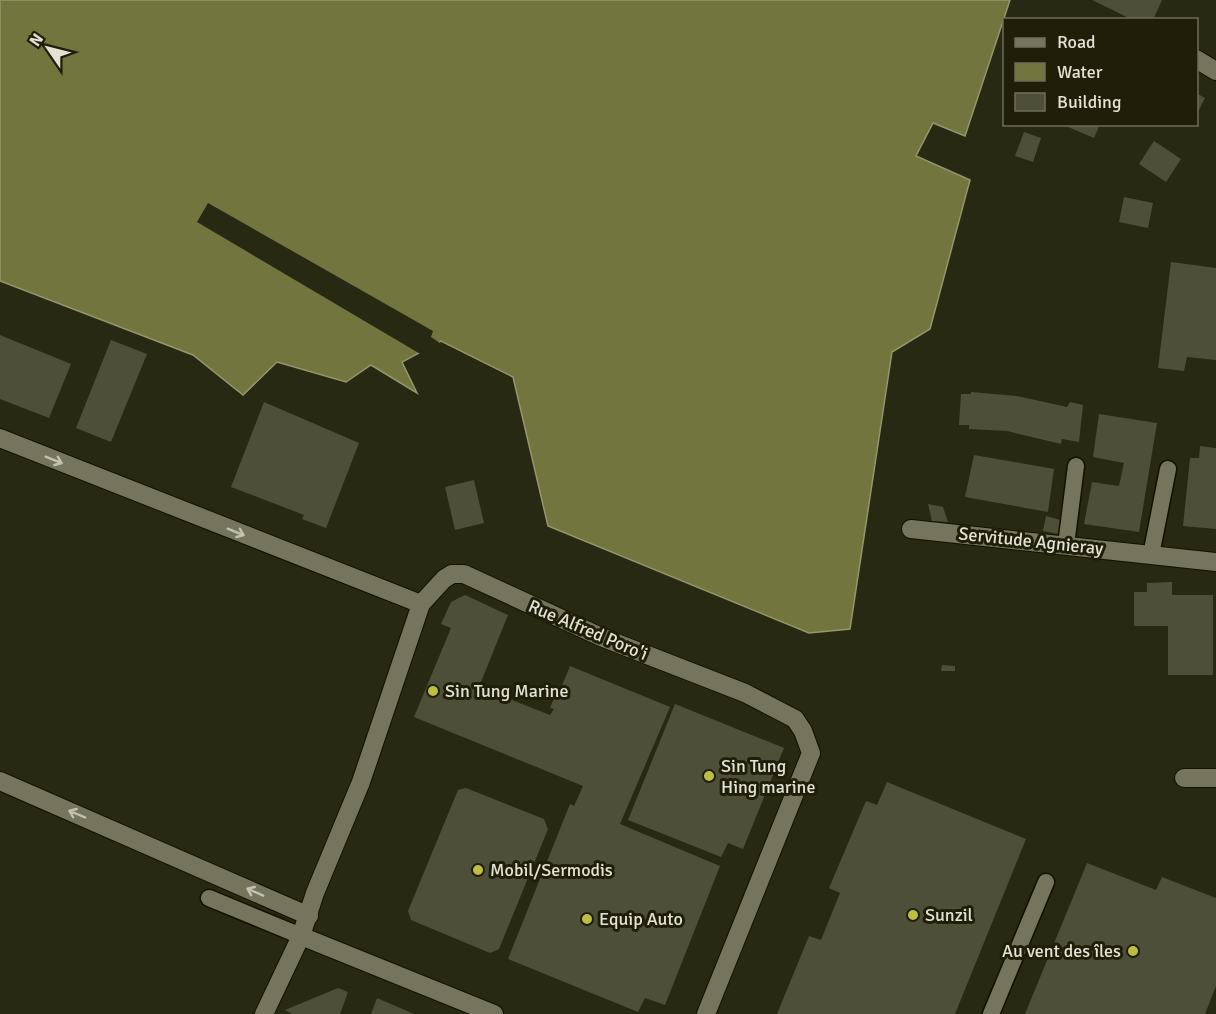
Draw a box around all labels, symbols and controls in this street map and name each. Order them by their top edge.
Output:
north arrow [18,18,78,78]
legend [1003,18,1198,126]
text: N [25,30,48,50]
text: Road [1057,31,1096,53]
text: Water [1057,61,1103,83]
text: Building [1057,91,1121,113]
one-way arrow [45,455,63,466]
street label: Servitude Agnieray [958,522,1105,560]
one-way arrow [226,527,244,538]
street label: Rue Alfred Poro'i [525,595,651,665]
place label: Sin Tung Marine [445,680,568,702]
marker: Sin Tung Marine [426,684,440,698]
place label: Sin Tung Hing marine [721,755,815,798]
marker: Sin Tung Hing marine [702,769,716,783]
one-way arrow [68,808,86,819]
place label: Mobil/Sermodis [490,859,613,881]
marker: Mobil/Sermodis [471,863,485,877]
one-way arrow [247,886,265,897]
place label: Sunzil [925,904,973,926]
place label: Equip Auto [599,908,683,930]
marker: Sunzil [906,908,920,922]
marker: Equip Auto [580,912,594,926]
place label: Au vent des îles [1002,940,1121,962]
marker: Au vent des îles [1126,944,1140,958]

